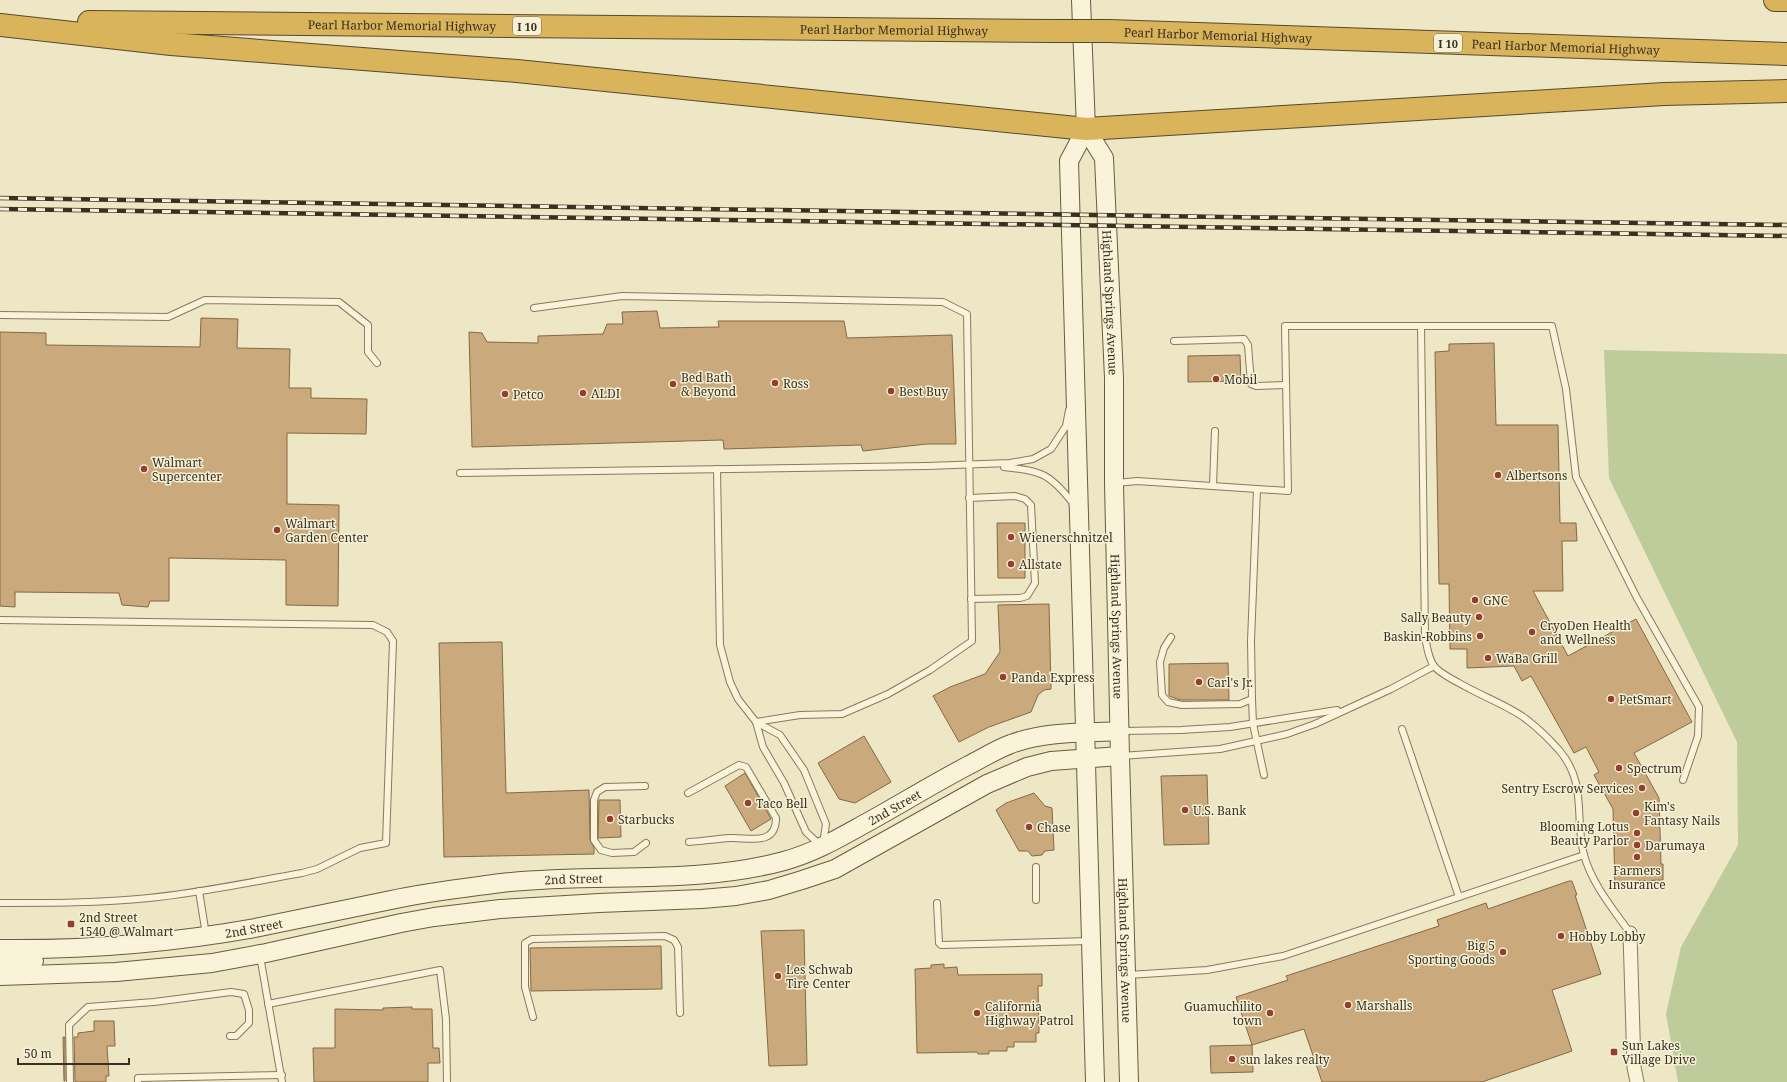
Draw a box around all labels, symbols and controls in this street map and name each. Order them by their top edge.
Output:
street label: Pearl Harbor Memorial Highway [308,16,496,34]
road number: I 10 [513,17,541,35]
street label: Pearl Harbor Memorial Highway [800,20,988,39]
street label: Pearl Harbor Memorial Highway [1124,23,1313,46]
road number: I 10 [1434,34,1462,52]
street label: Pearl Harbor Memorial Highway [1471,35,1660,58]
street label: Highland Springs Avenue [1099,230,1122,376]
place label: Bed Bath & Beyond [681,369,737,400]
place label: Mobil [1224,371,1257,388]
marker: Mobil [1211,374,1221,384]
place label: Ross [783,375,809,392]
marker: Ross [770,378,780,388]
marker: Bed Bath & Beyond [668,379,678,389]
place label: Best Buy [899,383,948,400]
place label: ALDI [591,385,620,402]
place label: Petco [513,386,544,403]
marker: Best Buy [886,386,896,396]
marker: ALDI [578,388,588,398]
marker: Petco [500,389,510,399]
place label: Walmart Supercenter [152,454,222,485]
marker: Walmart Supercenter [139,464,149,474]
place label: Albertsons [1506,467,1567,484]
marker: Albertsons [1493,470,1503,480]
place label: Walmart Garden Center [285,515,369,546]
marker: Walmart Garden Center [272,525,282,535]
place label: Wienerschnitzel [1019,529,1113,546]
marker: Wienerschnitzel [1006,532,1016,542]
street label: Highland Springs Avenue [1107,554,1127,699]
place label: Allstate [1019,556,1062,573]
marker: Allstate [1006,559,1016,569]
place label: GNC [1483,592,1508,609]
marker: GNC [1470,595,1480,605]
place label: Sally Beauty [1401,609,1471,626]
marker: Sally Beauty [1474,612,1484,622]
place label: CryoDen Health and Wellness [1540,617,1631,648]
marker: CryoDen Health and Wellness [1527,627,1537,637]
place label: Baskin-Robbins [1383,628,1472,645]
marker: Baskin-Robbins [1475,631,1485,641]
place label: WaBa Grill [1496,650,1558,667]
marker: WaBa Grill [1483,653,1493,663]
place label: Panda Express [1011,669,1095,686]
marker: Panda Express [998,672,1008,682]
place label: Carl's Jr. [1207,674,1253,691]
marker: Carl's Jr. [1194,677,1204,687]
place label: PetSmart [1619,691,1671,708]
marker: PetSmart [1606,694,1616,704]
place label: Spectrum [1627,760,1682,777]
marker: Spectrum [1614,763,1624,773]
place label: Sentry Escrow Services [1502,780,1634,797]
marker: Sentry Escrow Services [1637,783,1647,793]
street label: 2nd Street [865,785,924,829]
place label: Taco Bell [756,795,808,812]
marker: Taco Bell [743,798,753,808]
place label: Kim's Fantasy Nails [1644,798,1720,829]
place label: U.S. Bank [1193,802,1247,819]
marker: U.S. Bank [1180,805,1190,815]
marker: Kim's Fantasy Nails [1631,808,1641,818]
place label: Starbucks [618,811,675,828]
marker: Starbucks [605,814,615,824]
place label: Blooming Lotus Beauty Parlor [1539,818,1629,849]
place label: Chase [1037,819,1071,836]
marker: Chase [1024,822,1034,832]
marker: Blooming Lotus Beauty Parlor [1632,828,1642,838]
place label: Darumaya [1645,837,1705,854]
marker: Darumaya [1632,840,1642,850]
marker: Farmers Insurance [1632,852,1642,862]
place label: Farmers Insurance [1608,862,1666,893]
street label: 2nd Street [544,869,603,888]
street label: Highland Springs Avenue [1115,878,1136,1023]
place label: 2nd Street 1540 @ Walmart [79,909,173,940]
street label: 2nd Street [224,914,284,941]
marker: 2nd Street 1540 @ Walmart [66,919,76,929]
place label: Hobby Lobby [1569,928,1646,945]
marker: Hobby Lobby [1556,931,1566,941]
place label: Big 5 Sporting Goods [1408,937,1495,968]
marker: Big 5 Sporting Goods [1498,947,1508,957]
place label: Les Schwab Tire Center [786,961,853,992]
marker: Les Schwab Tire Center [773,971,783,981]
place label: Marshalls [1356,997,1412,1014]
place label: California Highway Patrol [985,998,1074,1029]
place label: Guamuchilito town [1184,998,1262,1029]
marker: Marshalls [1343,1000,1353,1010]
marker: California Highway Patrol [972,1008,982,1018]
marker: Guamuchilito town [1265,1008,1275,1018]
place label: Sun Lakes Village Drive [1622,1037,1696,1068]
scale bar [18,1040,129,1066]
text: 50 m [24,1045,52,1062]
marker: Sun Lakes Village Drive [1609,1047,1619,1057]
place label: sun lakes realty [1240,1051,1330,1068]
marker: sun lakes realty [1227,1054,1237,1064]

